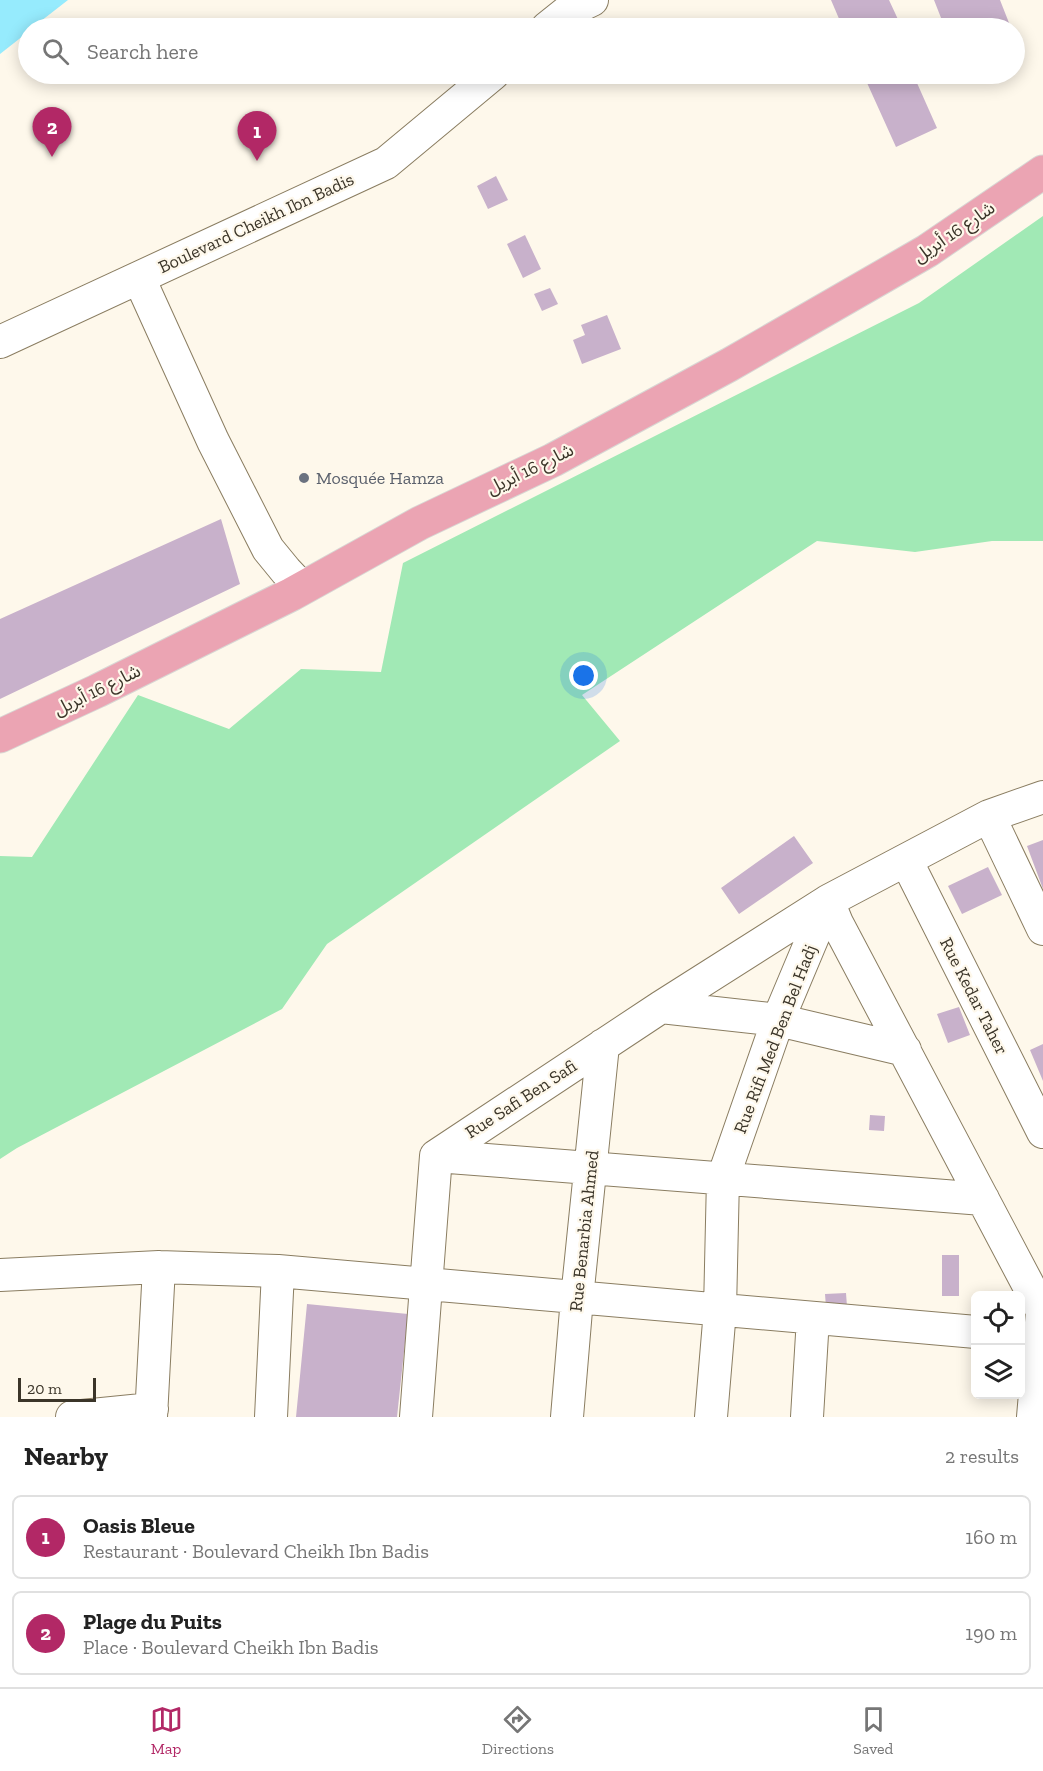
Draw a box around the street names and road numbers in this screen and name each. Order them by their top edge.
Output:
street label: Boulevard Cheikh Ibn Badis [155,168,357,278]
street label: شارع 16 أبريل [909,196,1001,270]
street label: شارع 16 أبريل [483,438,578,502]
street label: شارع 16 أبريل [50,659,145,723]
street label: Rue Kedar Taher [935,934,1013,1058]
street label: Rue Rifi Med Ben Bel Hadj [729,941,821,1137]
street label: Rue Safi Ben Safi [461,1055,581,1143]
street label: Rue Benarbia Ahmed [565,1149,603,1313]

